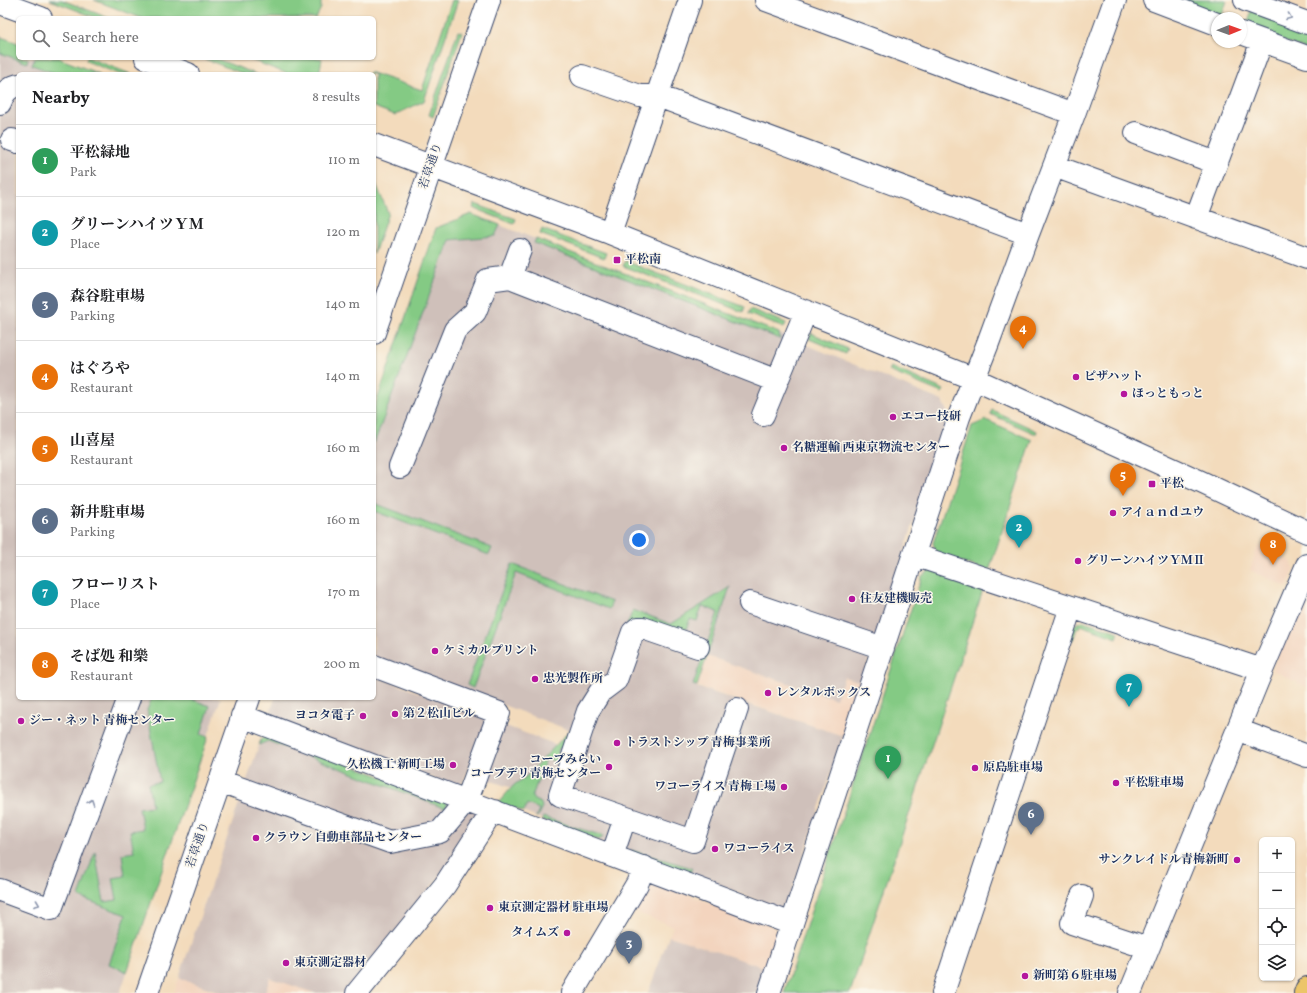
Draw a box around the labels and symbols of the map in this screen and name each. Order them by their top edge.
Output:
north arrow [1211,12,1247,48]
one-way arrow [1285,12,1292,20]
street label: 若草通り [416,141,446,191]
place label: 平松南 [625,252,661,268]
marker: 平松南 [612,255,622,265]
pin: 4 [1010,316,1036,349]
place label: ピザハット [1084,369,1143,385]
marker: ピザハット [1071,372,1081,382]
place label: ほっともっと [1132,386,1204,402]
marker: ほっともっと [1119,389,1129,399]
place label: エコー技研 [901,409,961,425]
marker: エコー技研 [888,412,898,422]
place label: 名糖運輸 西東京物流センター [792,440,950,456]
marker: 名糖運輸 西東京物流センター [779,443,789,453]
pin: 5 [1110,463,1136,496]
place label: 平松 [1160,476,1184,492]
marker: 平松 [1147,479,1157,489]
place label: アイａｎｄユウ [1121,505,1204,521]
marker: アイａｎｄユウ [1108,508,1118,518]
pin: 2 [1006,515,1032,548]
your location [629,530,649,550]
pin: 8 [1260,532,1286,565]
place label: グリーンハイツＹＭⅡ [1086,553,1205,569]
marker: グリーンハイツＹＭⅡ [1073,556,1083,566]
place label: 住友建機販売 [860,591,932,607]
marker: 住友建機販売 [847,594,857,604]
place label: ケミカルプリント [443,643,539,659]
marker: ケミカルプリント [430,646,440,656]
place label: 忠光製作所 [543,671,603,687]
marker: 忠光製作所 [530,674,540,684]
pin: 7 [1116,674,1142,707]
place label: レンタルボックス [776,685,871,701]
marker: レンタルボックス [763,688,773,698]
place label: 第２松山ビル [403,706,475,722]
place label: ヨコタ電子 [295,708,355,724]
marker: 第２松山ビル [390,709,400,719]
marker: ヨコタ電子 [358,711,368,721]
place label: ジー・ネット 青梅センター [29,713,175,729]
marker: ジー・ネット 青梅センター [16,716,26,726]
place label: トラストシップ 青梅事業所 [625,735,771,751]
marker: トラストシップ 青梅事業所 [612,738,622,748]
pin: 1 [875,746,901,779]
place label: コープみらい コープデリ青梅センター [470,752,601,782]
place label: 久松機工 新町工場 [347,757,445,773]
marker: 久松機工 新町工場 [448,760,458,770]
place label: 原島駐車場 [983,760,1043,776]
marker: コープみらい コープデリ青梅センター [604,762,614,772]
marker: 原島駐車場 [970,763,980,773]
place label: 平松駐車場 [1124,775,1184,791]
marker: 平松駐車場 [1111,778,1121,788]
place label: ワコーライス 青梅工場 [654,779,776,795]
marker: ワコーライス 青梅工場 [779,782,789,792]
one-way arrow [86,798,94,805]
pin: 6 [1018,802,1044,835]
street label: 若草通り [183,820,213,870]
place label: クラウン 自動車部品センター [264,830,422,846]
marker: クラウン 自動車部品センター [251,833,261,843]
place label: ワコーライス [723,841,795,857]
marker: ワコーライス [710,844,720,854]
place label: サンクレイドル青梅新町 [1098,852,1229,868]
marker: サンクレイドル青梅新町 [1232,855,1242,865]
one-way arrow [33,899,40,907]
place label: 東京測定器材 駐車場 [498,900,608,916]
marker: 東京測定器材 駐車場 [485,903,495,913]
place label: タイムズ [511,925,559,941]
marker: タイムズ [562,928,572,938]
pin: 3 [616,931,642,964]
place label: 東京測定器材 [294,955,366,971]
marker: 東京測定器材 [281,958,291,968]
place label: 新町第６駐車場 [1033,968,1117,984]
marker: 新町第６駐車場 [1020,971,1030,981]

